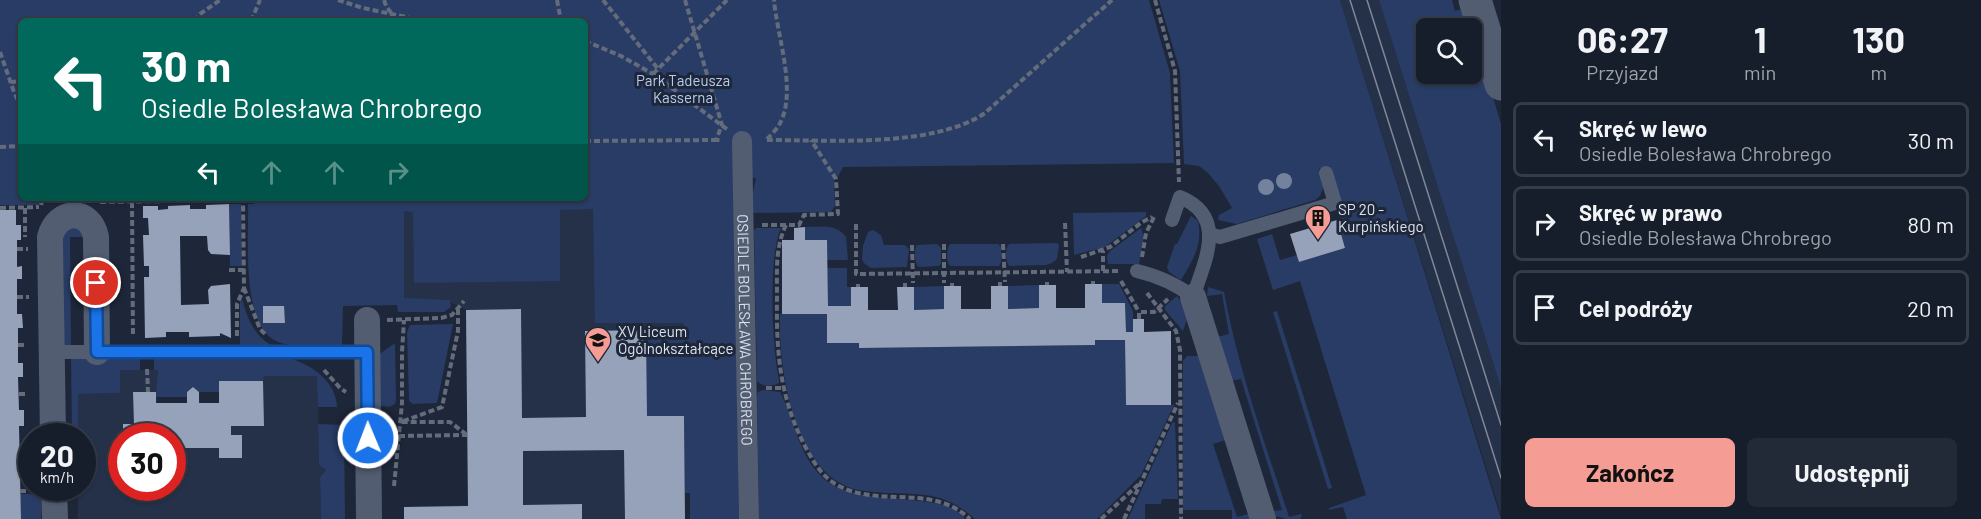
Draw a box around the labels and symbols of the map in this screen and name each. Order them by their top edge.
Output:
park label: Park Tadeusza Kasserna [636,71,730,106]
place label: SP 20 - Kurpińskiego [1338,200,1424,235]
building icon: SP 20 - Kurpińskiego [1303,203,1333,241]
street label: OSIEDLE BOLESŁAWA CHROBREGO [734,214,757,446]
pin [70,257,121,308]
place label: XV Liceum Ogólnokształcące [618,322,734,357]
school or university icon: XV Liceum Ogólnokształcące [583,325,613,363]
position arrow [336,406,400,470]
speed limit sign: 30 [108,423,186,501]

